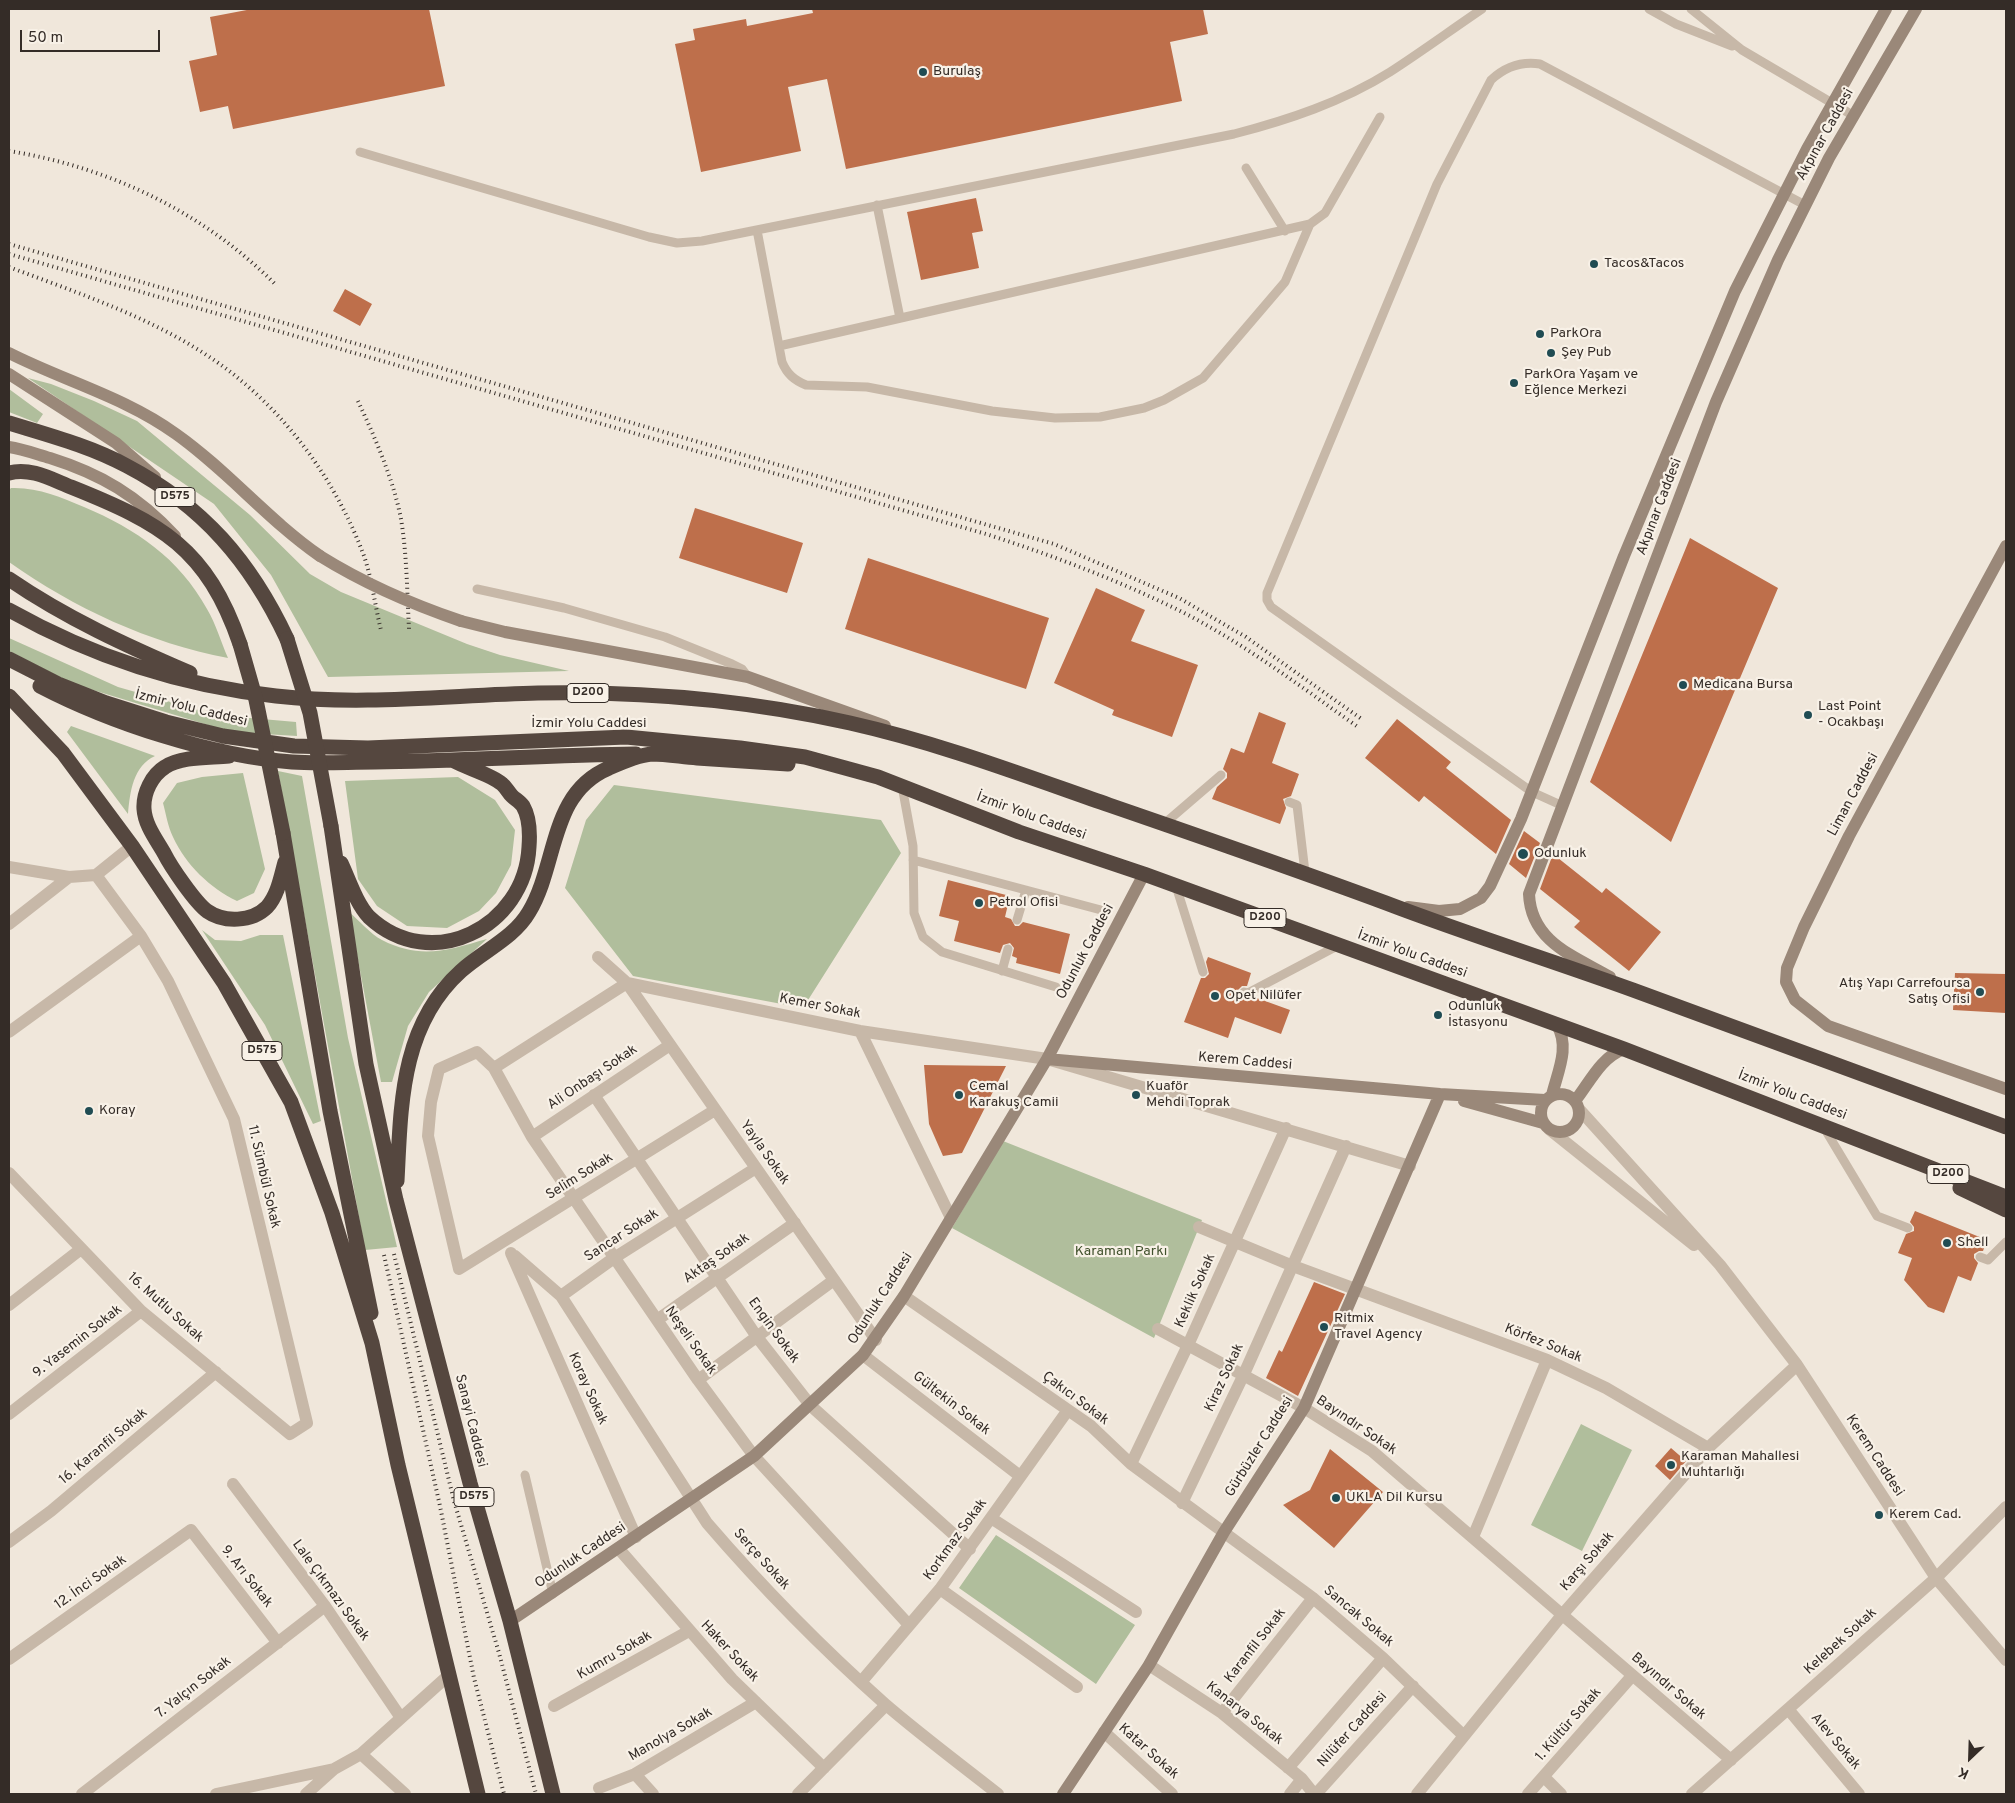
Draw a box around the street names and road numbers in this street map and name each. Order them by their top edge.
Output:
street label: Akpınar Caddesi [1794,86,1858,184]
street label: Akpınar Caddesi [1634,456,1686,558]
road number: D575 [155,488,195,507]
road number: D200 [567,684,609,702]
street label: İzmir Yolu Caddesi [133,687,249,731]
street label: İzmir Yolu Caddesi [531,716,647,732]
street label: Liman Caddesi [1825,750,1883,840]
street label: İzmir Yolu Caddesi [974,789,1088,845]
street label: Odunluk Caddesi [1054,901,1118,1003]
road number: D200 [1244,908,1286,928]
street label: İzmir Yolu Caddesi [1355,927,1469,983]
street label: Kemer Sokak [778,991,862,1023]
road number: D575 [242,1042,282,1060]
street label: Ali Onbaşı Sokak [545,1042,641,1114]
street label: Kerem Caddesi [1197,1050,1293,1074]
street label: İzmir Yolu Caddesi [1735,1067,1849,1125]
street label: Yayla Sokak [736,1118,792,1188]
street label: 11. Sümbül Sokak [243,1124,283,1230]
street label: Selim Sokak [543,1150,617,1204]
road number: D200 [1927,1164,1969,1184]
street label: Sancar Sokak [582,1206,662,1266]
street label: Aktaş Sokak [681,1230,753,1288]
street label: Odunluk Caddesi [845,1250,917,1348]
street label: Keklik Sokak [1172,1251,1220,1331]
street label: 16. Mutlu Sokak [123,1269,207,1347]
street label: Engin Sokak [744,1295,802,1367]
street label: 9. Yasemin Sokak [30,1302,126,1382]
street label: Neşeli Sokak [660,1304,720,1378]
street label: Körfez Sokak [1502,1321,1584,1367]
street label: Kiraz Sokak [1202,1341,1248,1415]
street label: Koray Sokak [564,1350,610,1428]
street label: Gültekin Sokak [909,1368,993,1440]
street label: Çakıcı Sokak [1038,1368,1112,1430]
street label: Sanayi Caddesi [450,1373,490,1469]
street label: Bayındır Sokak [1312,1393,1400,1459]
street label: Gürbüzler Caddesi [1222,1394,1298,1500]
street label: 16. Karanfil Sokak [56,1405,152,1489]
street label: Kerem Caddesi [1841,1412,1907,1500]
road number: D575 [454,1488,494,1506]
street label: Korkmaz Sokak [921,1496,991,1584]
street label: Odunluk Caddesi [532,1519,630,1593]
street label: Serçe Sokak [729,1526,793,1594]
street label: Karşı Sokak [1558,1529,1618,1595]
street label: Lale Çıkmazı Sokak [288,1537,372,1645]
street label: 9. Arı Sokak [216,1543,276,1611]
street label: 12. İnci Sokak [52,1552,130,1614]
street label: Sancak Sokak [1319,1583,1397,1651]
street label: Karanfil Sokak [1222,1605,1290,1687]
street label: Kelebek Sokak [1801,1605,1881,1679]
street label: Haker Sokak [696,1618,762,1686]
street label: Kumru Sokak [575,1628,655,1684]
street label: Bayındır Sokak [1627,1650,1709,1724]
street label: 7. Yalçın Sokak [153,1653,235,1723]
street label: Kanarya Sokak [1202,1679,1286,1749]
street label: 1. Kültür Sokak [1532,1685,1606,1765]
street label: Nilüfer Caddesi [1315,1689,1391,1771]
street label: Manolya Sokak [626,1704,716,1766]
street label: Alev Sokak [1806,1710,1864,1774]
street label: Katar Sokak [1114,1721,1182,1783]

